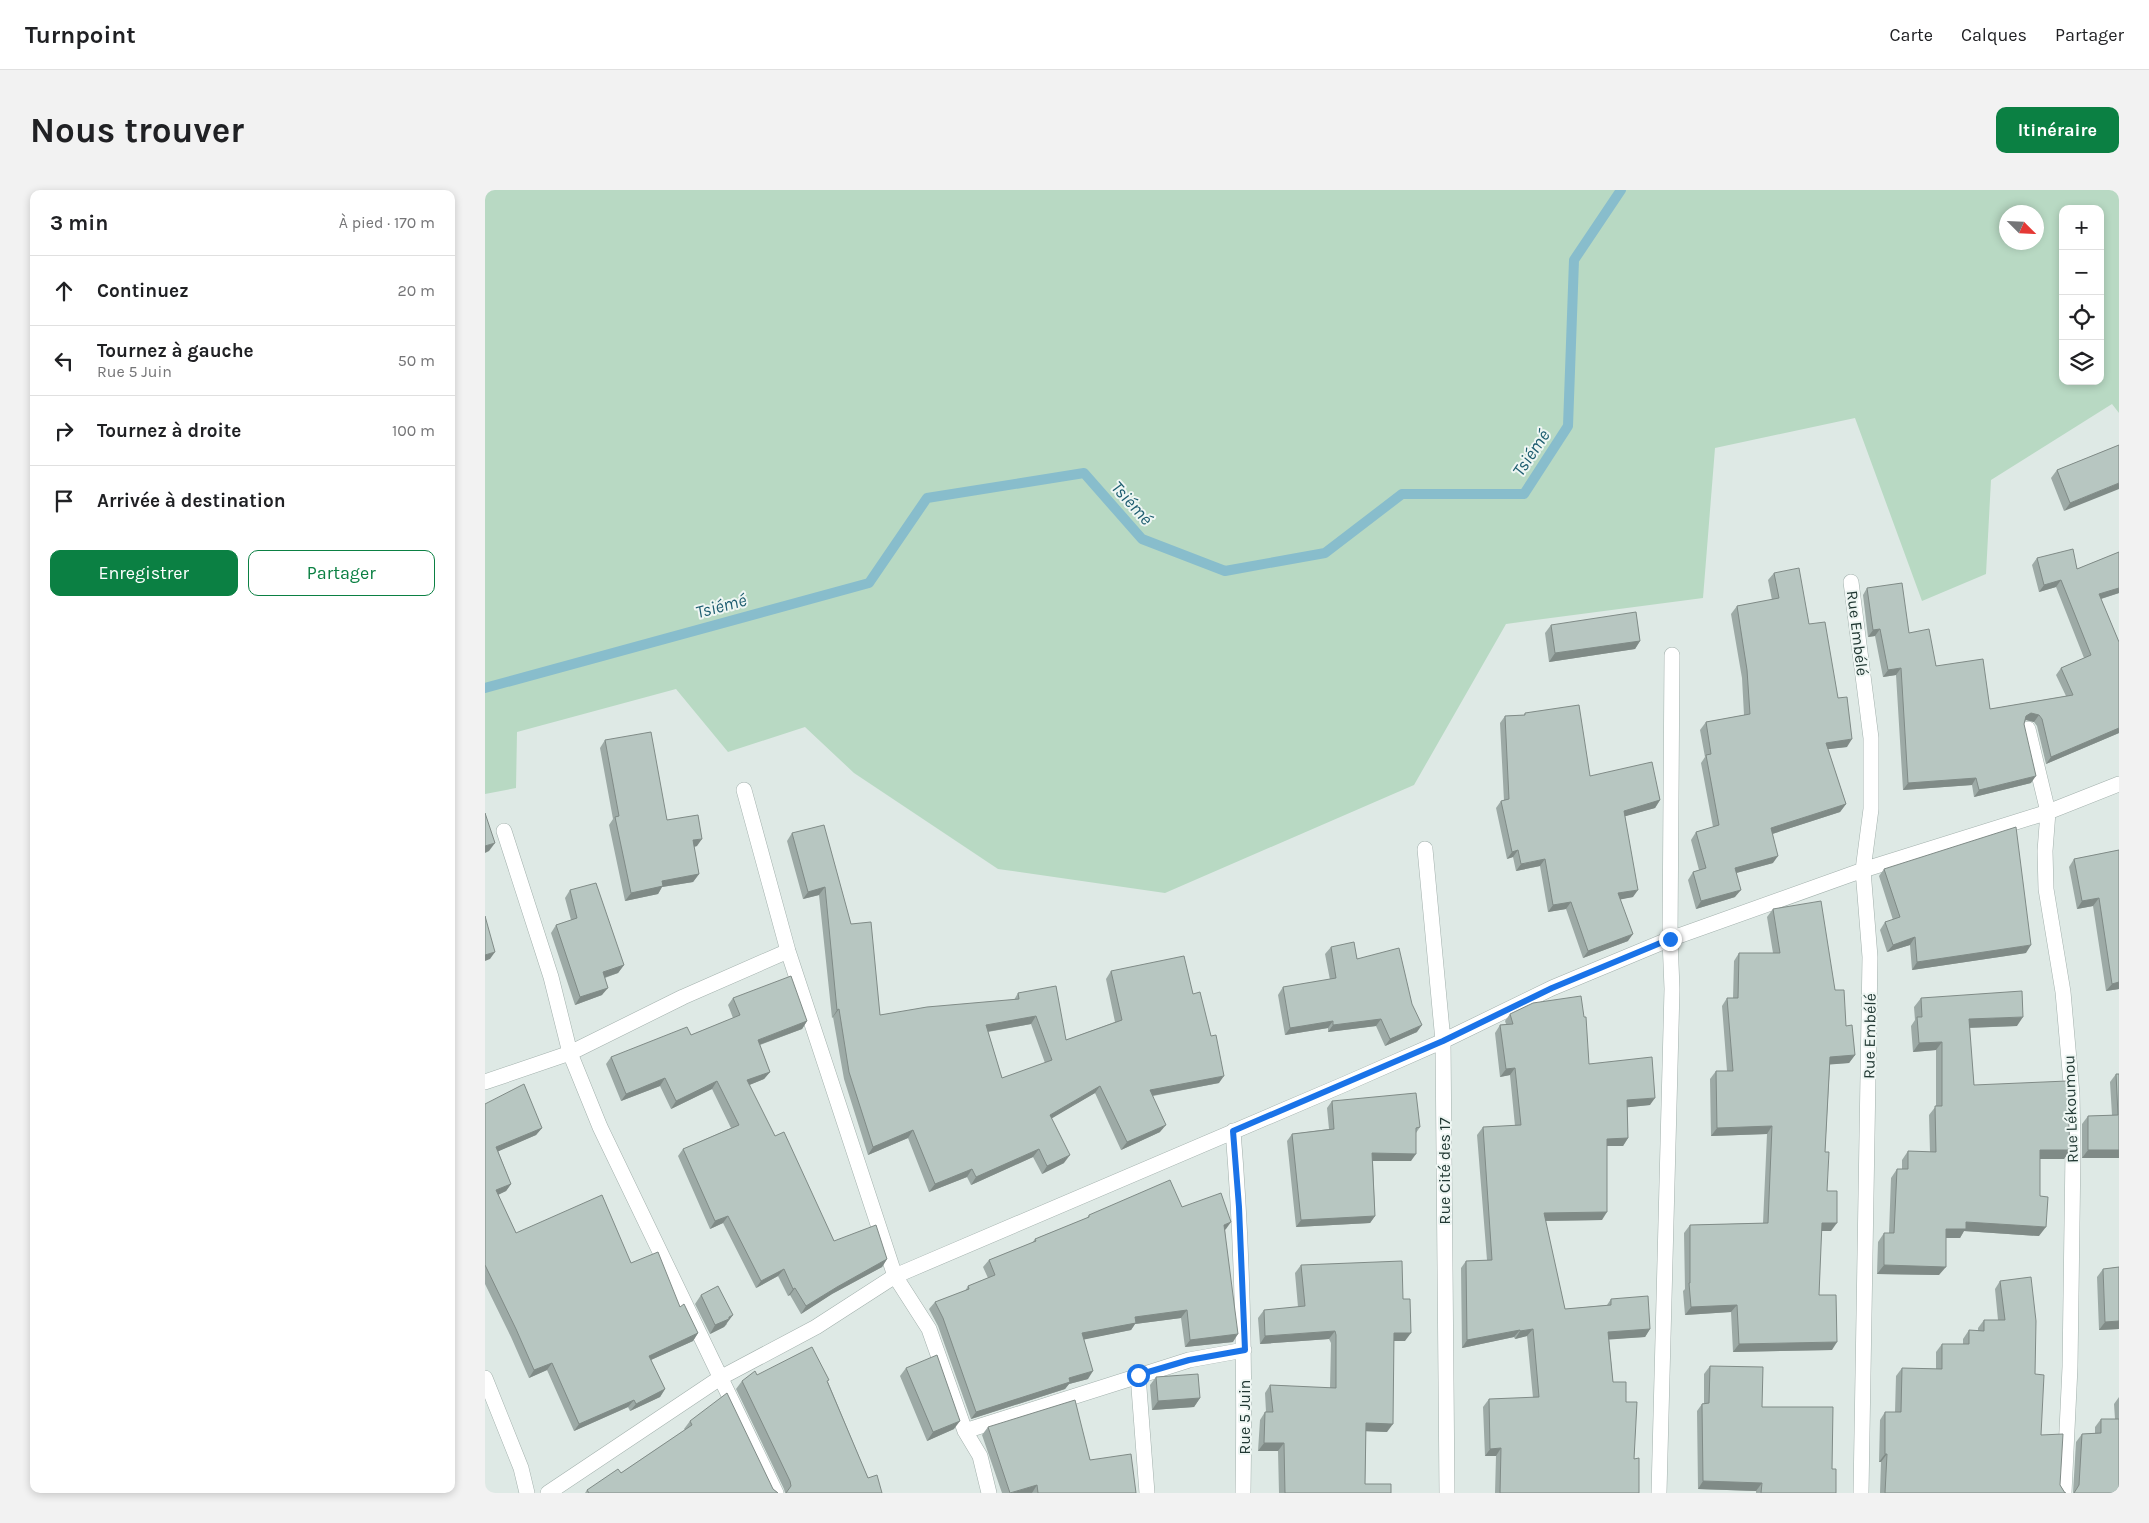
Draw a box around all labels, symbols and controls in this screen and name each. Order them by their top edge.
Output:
text: Turnpoint [25,21,136,49]
text: Carte [1889,24,1933,46]
text: Calques [1961,24,2027,46]
text: Partager [2055,24,2124,46]
button: Itinéraire [1996,107,2119,153]
text: Nous trouver [30,110,244,151]
north arrow [1999,205,2044,250]
map controls [2059,205,2104,385]
button: + [2059,205,2104,250]
text: 3 min [50,211,108,235]
text: À pied · 170 m [339,213,435,232]
button: − [2059,250,2104,295]
icon: ahead [50,277,78,305]
text: Continuez [97,280,189,302]
text: 20 m [397,281,435,300]
button: locate [2059,295,2104,340]
text: Tournez à gauche [97,340,254,362]
button: layers [2059,340,2104,385]
icon: left [50,347,78,375]
text: 50 m [398,351,435,370]
text: Rue 5 Juin [97,362,172,381]
icon: right [50,417,78,445]
text: Tournez à droite [97,420,241,442]
text: 100 m [392,421,435,440]
water label: Tsiémé [1507,425,1555,481]
water label: Tsiémé [1107,476,1158,530]
icon: arrive [50,487,78,515]
text: Arrivée à destination [97,490,286,512]
button: Enregistrer [50,550,238,596]
button: Partager [248,550,435,596]
water label: Tsiémé [693,589,749,623]
street label: Rue Embélé [1843,589,1872,677]
route end [1659,928,1682,951]
street label: Rue Embélé [1859,993,1880,1079]
street label: Rue Lékoumou [2059,1055,2082,1163]
street label: Rue Cité des 17 [1435,1117,1454,1224]
route start [1127,1364,1150,1387]
street label: Rue 5 Juin [1235,1380,1254,1454]

